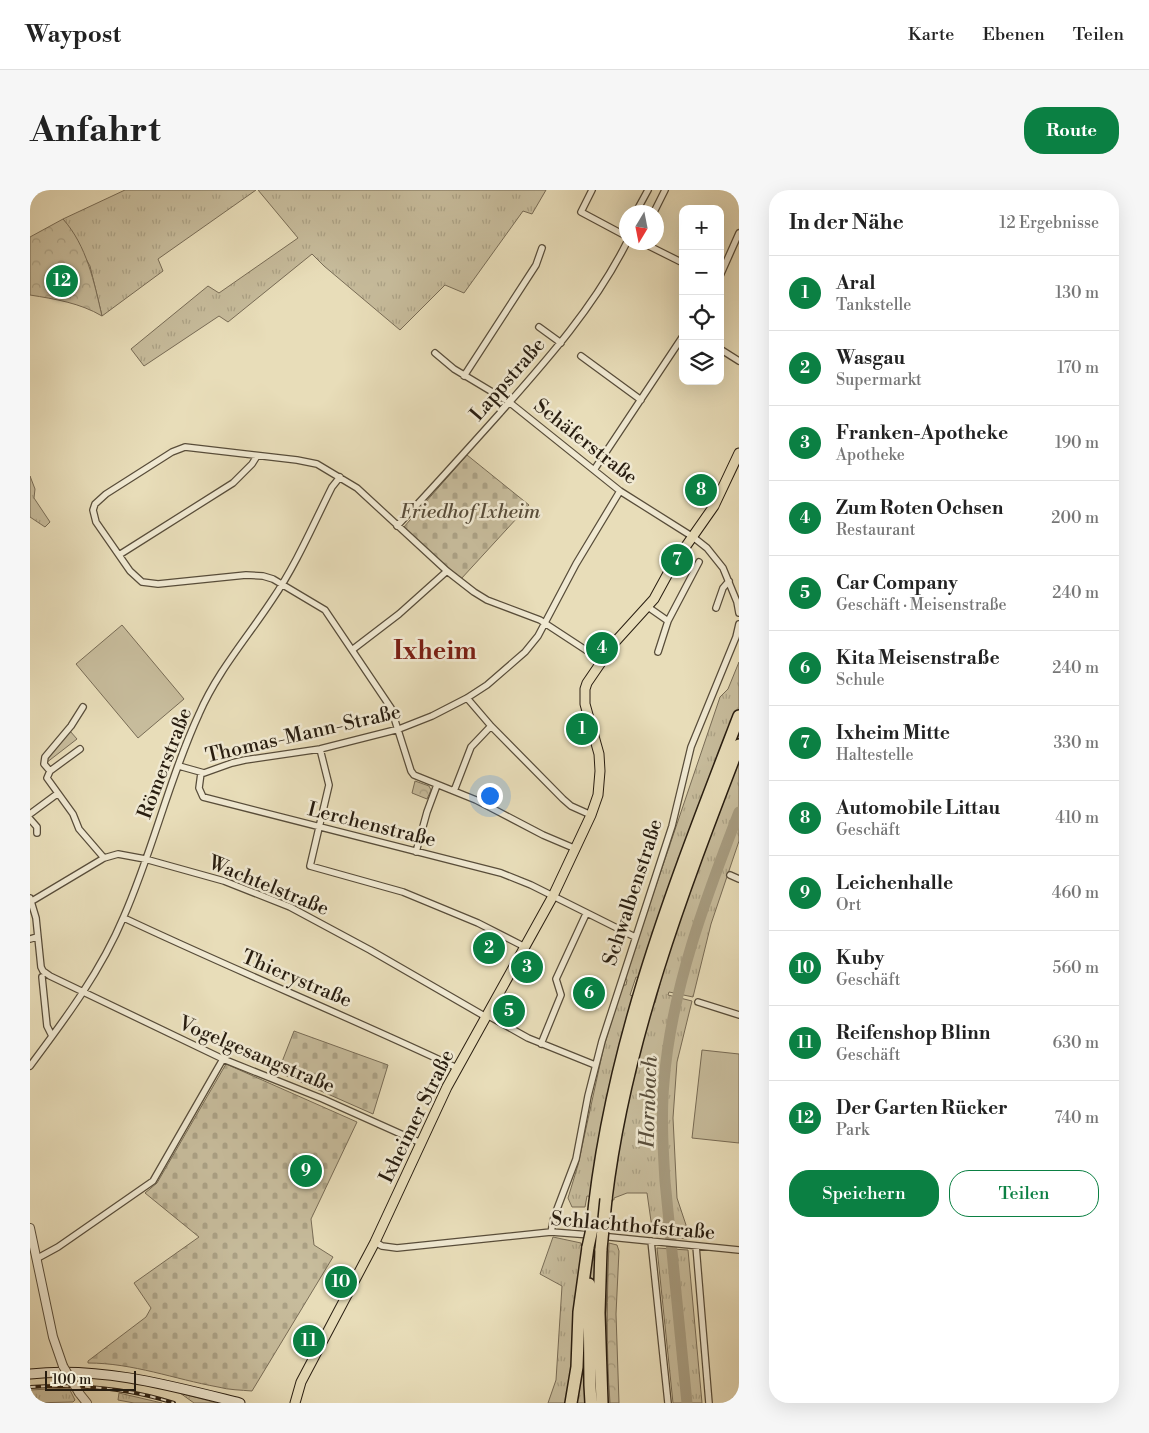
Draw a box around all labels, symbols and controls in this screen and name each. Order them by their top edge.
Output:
text: Waypost [25,20,121,50]
text: Karte [908,23,954,46]
text: Ebenen [982,23,1045,46]
text: Teilen [1073,23,1124,46]
button: Route [1024,107,1119,154]
text: Anfahrt [30,109,161,152]
north arrow [619,205,664,250]
map controls [679,205,724,385]
button: + [679,205,724,250]
text: In der Nähe [789,210,904,236]
text: 12 Ergebnisse [999,213,1099,233]
button: − [679,250,724,295]
pin: 12 [46,262,78,300]
text: Aral [836,271,876,295]
text: 1 [801,283,809,303]
text: 130 m [1055,283,1099,303]
button: locate [679,295,724,340]
text: Tankstelle [836,295,911,315]
street label: Lappstraße [465,333,551,427]
button: layers [679,340,724,385]
text: Wasgau [836,346,905,370]
text: 2 [800,358,810,378]
text: 170 m [1057,358,1099,378]
text: Supermarkt [836,370,922,390]
street label: Schäferstraße [528,394,642,491]
text: Franken-Apotheke [836,421,1008,445]
text: 3 [800,433,810,453]
text: 190 m [1055,433,1099,453]
text: Apotheke [836,445,905,465]
pin: 8 [685,471,717,509]
text: Zum Roten Ochsen [836,496,1003,520]
park label: Friedhof Ixheim [400,500,541,525]
text: 4 [800,508,810,528]
text: 200 m [1051,508,1099,528]
text: Restaurant [836,520,915,540]
pin: 7 [661,541,693,579]
text: Car Company [836,571,958,595]
text: 5 [800,583,810,603]
text: 240 m [1052,583,1099,603]
text: Geschäft · Meisenstraße [836,595,1007,615]
pin: 4 [586,629,618,667]
district label: Ixheim [393,636,477,667]
text: Kita Meisenstraße [836,646,1000,670]
text: 6 [800,658,810,678]
text: 240 m [1052,658,1099,678]
text: Schule [836,670,885,690]
street label: Thomas-Mann-Straße [203,700,403,769]
street label: Römerstraße [133,704,198,823]
pin: 1 [566,710,598,748]
text: Ixheim Mitte [836,721,950,745]
text: 7 [800,733,810,753]
text: 330 m [1053,733,1099,753]
text: Haltestelle [836,745,914,765]
your location [477,783,503,809]
text: Automobile Littau [836,796,1000,820]
street label: Lerchenstraße [305,797,439,854]
text: 8 [800,808,810,828]
text: 410 m [1055,808,1099,828]
street label: Schwalbenstraße [598,816,669,969]
text: Geschäft [836,820,901,840]
street label: Wachtelstraße [204,850,332,922]
text: Leichenhalle [836,871,953,895]
text: 9 [800,883,810,903]
text: 460 m [1052,883,1099,903]
text: Ort [836,895,862,915]
pin: 2 [473,929,505,967]
street label: Thierystraße [237,945,355,1014]
text: Kuby [836,946,884,970]
pin: 3 [511,948,543,986]
text: 10 [796,958,814,978]
text: 560 m [1053,958,1099,978]
text: Geschäft [836,970,901,990]
pin: 6 [573,974,605,1012]
pin: 5 [493,992,525,1030]
street label: Vogelgesangstraße [174,1011,338,1100]
text: Reifenshop Blinn [836,1021,990,1045]
text: 11 [797,1033,813,1053]
text: 630 m [1053,1033,1099,1053]
text: Geschäft [836,1045,901,1065]
street label: Ixheimer Straße [374,1046,460,1187]
water label: Hornbach [634,1055,664,1150]
text: Der Garten Rücker [836,1096,1008,1120]
text: 12 [796,1108,814,1128]
text: 740 m [1054,1108,1099,1128]
text: Park [836,1120,869,1140]
pin: 9 [290,1152,322,1190]
button: Speichern [789,1170,939,1217]
button: Teilen [949,1170,1099,1217]
street label: Schlachthofstraße [550,1207,716,1246]
pin: 10 [325,1263,357,1301]
pin: 11 [293,1322,325,1360]
scale bar [45,1368,136,1391]
text: 100 m [52,1371,91,1389]

